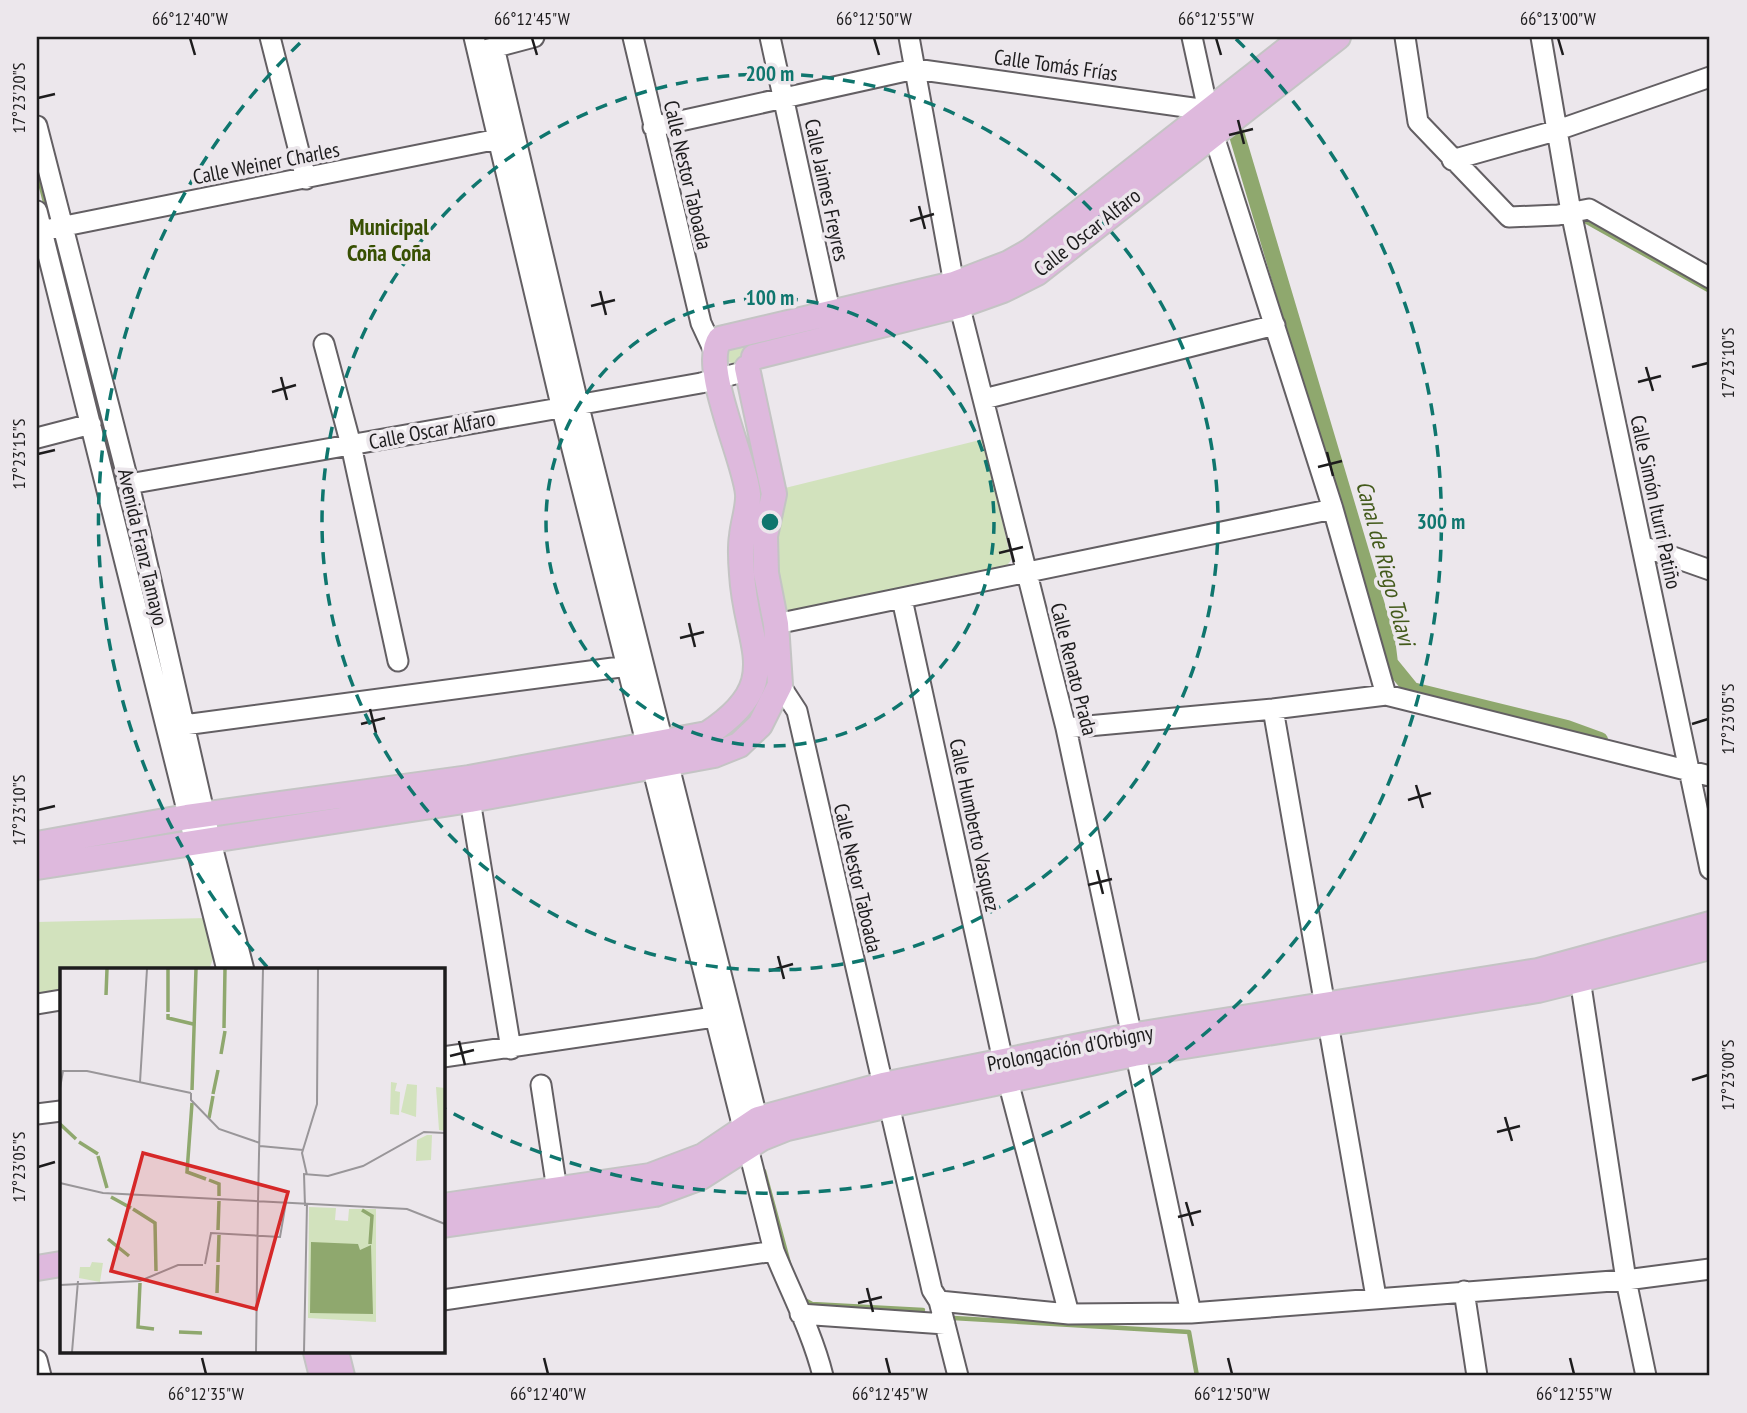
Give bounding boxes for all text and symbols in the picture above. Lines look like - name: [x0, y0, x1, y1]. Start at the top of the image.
- text: 66°12'40"W: [152, 7, 228, 30]
- text: 66°12'45"W: [494, 7, 570, 30]
- text: 66°12'50"W: [836, 7, 912, 30]
- text: 66°12'55"W: [1178, 7, 1254, 30]
- text: 66°13'00"W: [1520, 7, 1596, 30]
- street label: Calle Tomás Frías: [992, 43, 1120, 87]
- text: 200 m: [746, 60, 794, 87]
- text: 17°23'20"S: [7, 62, 30, 133]
- street label: Calle Nestor Taboada: [658, 98, 718, 252]
- street label: Calle Jaimes Freyres: [799, 116, 855, 264]
- street label: Calle Weiner Charles: [190, 136, 342, 190]
- street label: Calle Oscar Alfaro: [1028, 182, 1146, 282]
- district label: Municipal Coña Coña: [347, 212, 431, 267]
- text: 100 m: [746, 284, 794, 311]
- text: 17°23'10"S: [1716, 327, 1739, 398]
- street label: Calle Oscar Alfaro: [366, 405, 498, 455]
- street label: Calle Simón Iturri Patiño: [1624, 413, 1688, 591]
- text: 17°23'15"S: [7, 418, 30, 489]
- street label: Avenida Franz Tamayo: [112, 466, 174, 628]
- water label: Canal de Riego Tolavi: [1350, 478, 1423, 651]
- text: 300 m: [1417, 508, 1465, 535]
- centre of rings: [758, 510, 782, 534]
- street label: Calle Renato Prada: [1044, 600, 1104, 738]
- text: 17°23'05"S: [1716, 683, 1739, 754]
- street label: Calle Humberto Vasquez: [944, 736, 1006, 914]
- text: 17°23'10"S: [7, 774, 30, 845]
- street label: Calle Nestor Taboada: [828, 801, 888, 955]
- inset map: [60, 968, 444, 1354]
- street label: Prolongación d'Orbigny: [985, 1019, 1155, 1077]
- text: 17°23'00"S: [1716, 1039, 1739, 1110]
- text: 17°23'05"S: [7, 1131, 30, 1202]
- text: 66°12'35"W: [168, 1382, 244, 1405]
- text: 66°12'40"W: [510, 1382, 586, 1405]
- text: 66°12'45"W: [852, 1382, 928, 1405]
- text: 66°12'50"W: [1194, 1382, 1270, 1405]
- text: 66°12'55"W: [1536, 1382, 1612, 1405]

